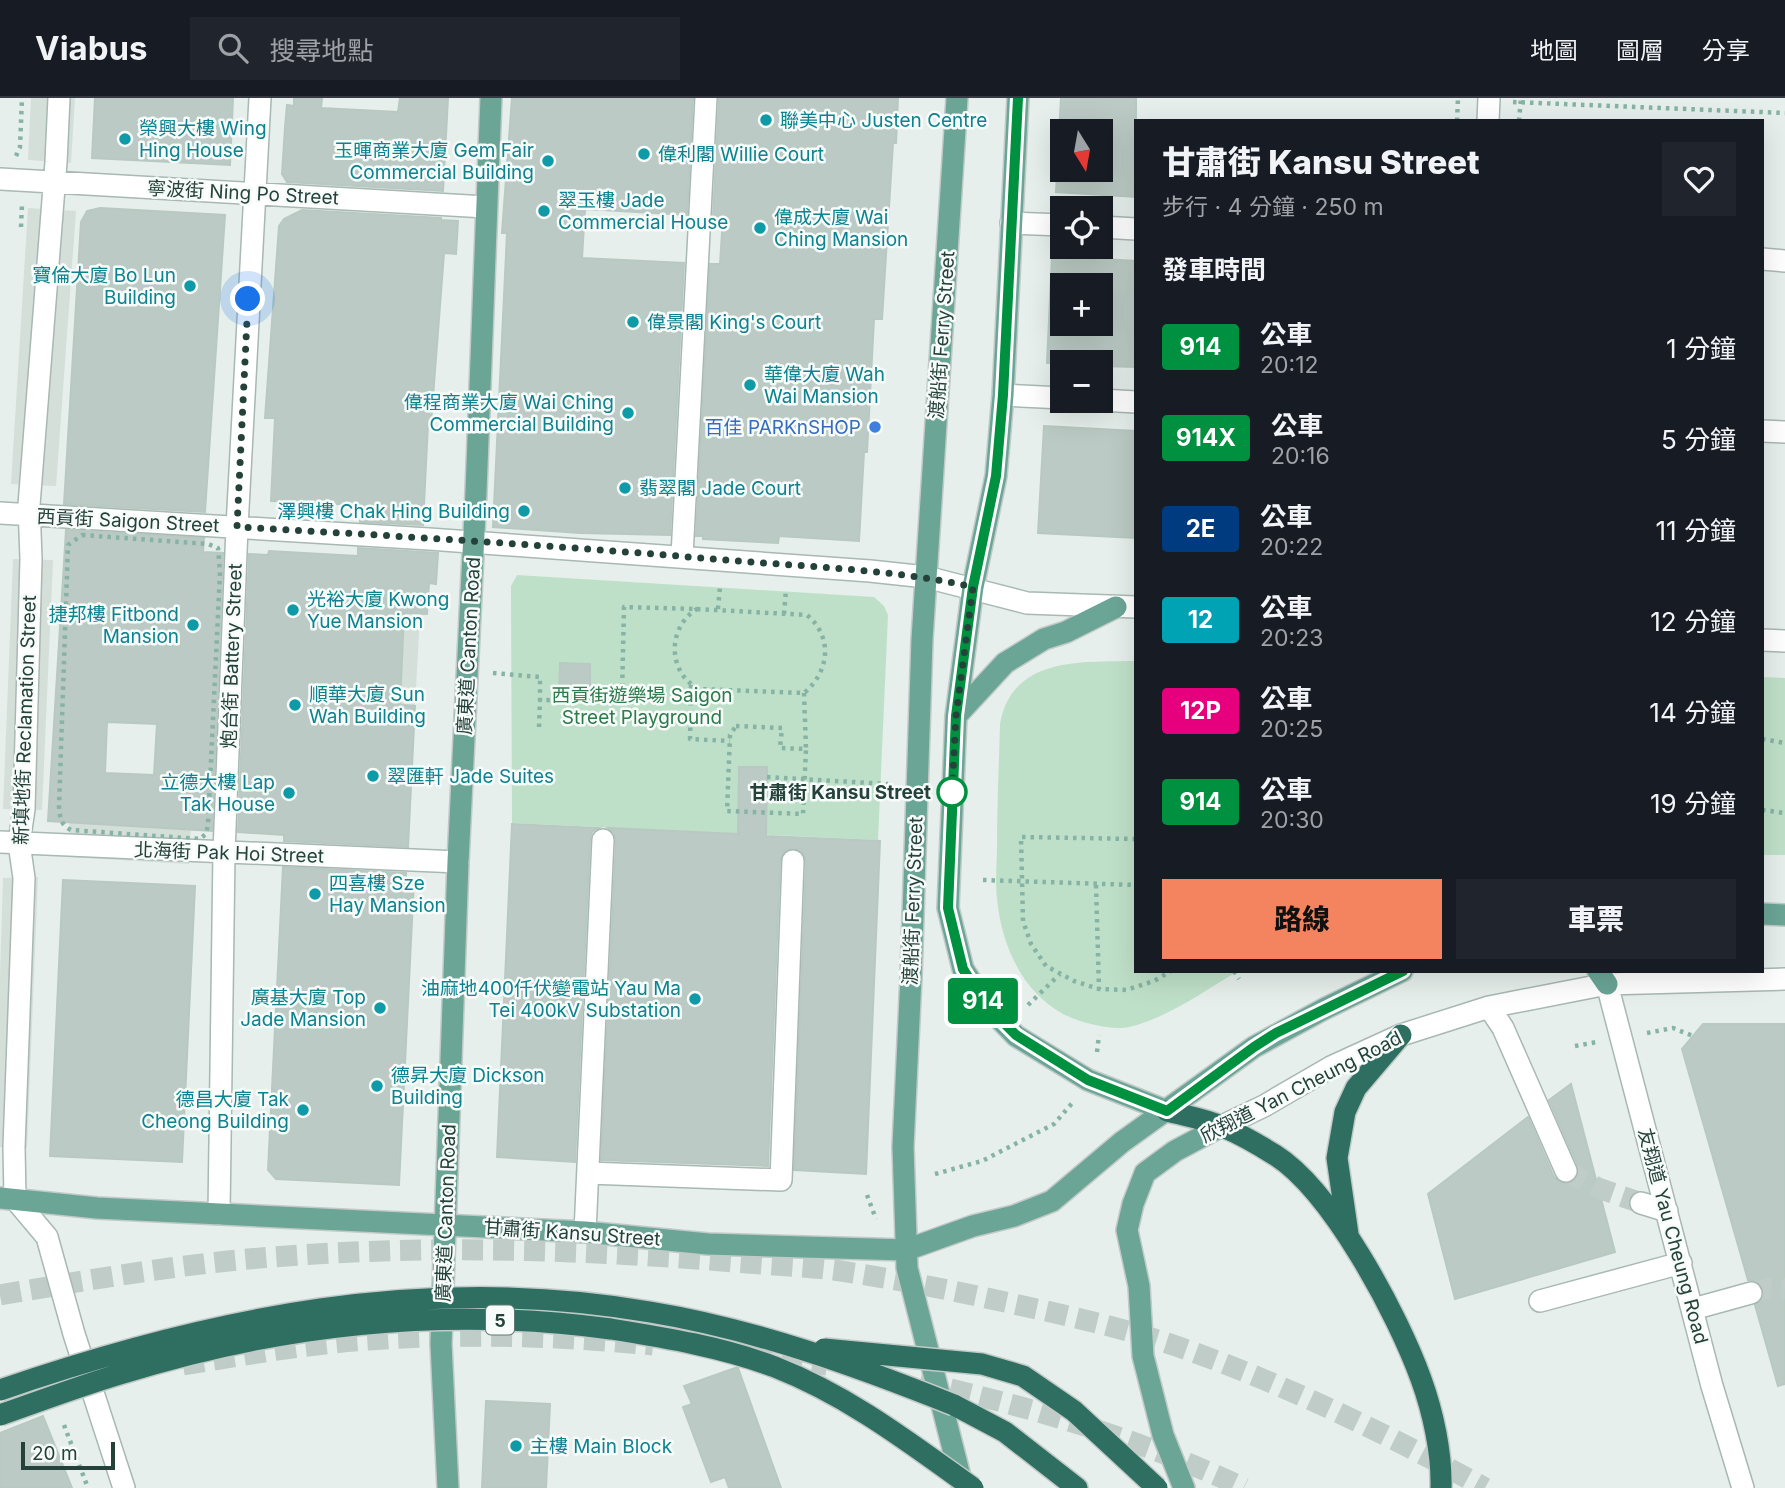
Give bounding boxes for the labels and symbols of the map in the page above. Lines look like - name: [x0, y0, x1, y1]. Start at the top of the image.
- place label: 聯美中心 Justen Centre: [780, 109, 987, 132]
- marker: 聯美中心 Justen Centre: [758, 112, 774, 128]
- place label: 榮興大樓 Wing Hing House: [139, 117, 267, 162]
- north arrow: [1050, 119, 1113, 182]
- marker: 榮興大樓 Wing Hing House: [117, 131, 133, 147]
- place label: 玉暉商業大廈 Gem Fair Commercial Building: [334, 139, 534, 184]
- place label: 偉利閣 Willie Court: [658, 143, 824, 166]
- marker: 偉利閣 Willie Court: [636, 146, 652, 162]
- marker: 玉暉商業大廈 Gem Fair Commercial Building: [540, 153, 556, 169]
- street label: 寧波街 Ning Po Street: [147, 176, 339, 210]
- place label: 翠玉樓 Jade Commercial House: [558, 189, 728, 234]
- marker: 翠玉樓 Jade Commercial House: [536, 203, 552, 219]
- place label: 偉成大廈 Wai Ching Mansion: [774, 206, 908, 251]
- marker: 偉成大廈 Wai Ching Mansion: [752, 220, 768, 236]
- street label: 渡船街 Ferry Street: [925, 250, 959, 420]
- place label: 寶倫大廈 Bo Lun Building: [32, 264, 176, 309]
- marker: 寶倫大廈 Bo Lun Building: [182, 278, 198, 294]
- your location: [230, 281, 265, 316]
- place label: 偉景閣 King's Court: [647, 311, 821, 334]
- marker: 偉景閣 King's Court: [625, 314, 641, 330]
- place label: 華偉大廈 Wah Wai Mansion: [764, 363, 885, 408]
- marker: 華偉大廈 Wah Wai Mansion: [742, 377, 758, 393]
- place label: 偉程商業大廈 Wai Ching Commercial Building: [404, 391, 614, 436]
- marker: 偉程商業大廈 Wai Ching Commercial Building: [620, 405, 636, 421]
- place label: 百佳 PARKnSHOP: [705, 416, 861, 439]
- marker: 百佳 PARKnSHOP: [867, 419, 883, 435]
- place label: 翡翠閣 Jade Court: [639, 477, 801, 500]
- marker: 翡翠閣 Jade Court: [617, 480, 633, 496]
- place label: 澤興樓 Chak Hing Building: [277, 500, 510, 523]
- marker: 澤興樓 Chak Hing Building: [516, 503, 532, 519]
- street label: 西貢街 Saigon Street: [36, 505, 220, 537]
- street label: 廣東道 Canton Road: [453, 557, 485, 735]
- street label: 炮台街 Battery Street: [217, 563, 247, 749]
- place label: 光裕大廈 Kwong Yue Mansion: [307, 588, 449, 633]
- street label: 新填地街 Reclamation Street: [9, 595, 41, 845]
- marker: 光裕大廈 Kwong Yue Mansion: [285, 602, 301, 618]
- place label: 捷邦樓 Fitbond Mansion: [49, 603, 179, 648]
- marker: 捷邦樓 Fitbond Mansion: [185, 617, 201, 633]
- place label: 順華大廈 Sun Wah Building: [309, 683, 426, 728]
- park label: 西貢街遊樂場 Saigon Street Playground: [551, 684, 733, 729]
- marker: 順華大廈 Sun Wah Building: [287, 697, 303, 713]
- place label: 翠匯軒 Jade Suites: [387, 765, 554, 788]
- marker: 翠匯軒 Jade Suites: [365, 768, 381, 784]
- place label: 立德大樓 Lap Tak House: [161, 771, 275, 816]
- marker: 甘肅街 Kansu Street: [937, 777, 967, 807]
- place label: 甘肅街 Kansu Street: [750, 781, 931, 804]
- marker: 立德大樓 Lap Tak House: [281, 785, 297, 801]
- street label: 渡船街 Ferry Street: [899, 816, 927, 986]
- street label: 北海街 Pak Hoi Street: [134, 838, 324, 868]
- place label: 四喜樓 Sze Hay Mansion: [329, 872, 446, 917]
- marker: 四喜樓 Sze Hay Mansion: [307, 886, 323, 902]
- place label: 油麻地400仟伏變電站 Yau Ma Tei 400kV Substation: [421, 977, 681, 1022]
- line badge: 914: [943, 978, 1023, 1024]
- place label: 廣基大廈 Top Jade Mansion: [240, 986, 366, 1031]
- marker: 油麻地400仟伏變電站 Yau Ma Tei 400kV Substation: [687, 991, 703, 1007]
- marker: 廣基大廈 Top Jade Mansion: [372, 1000, 388, 1016]
- street label: 欣翔道 Yan Cheung Road: [1197, 1026, 1405, 1148]
- place label: 德昇大廈 Dickson Building: [391, 1064, 545, 1109]
- marker: 德昇大廈 Dickson Building: [369, 1078, 385, 1094]
- place label: 德昌大廈 Tak Cheong Building: [141, 1088, 290, 1133]
- marker: 德昌大廈 Tak Cheong Building: [295, 1102, 311, 1118]
- street label: 廣東道 Canton Road: [431, 1124, 461, 1302]
- street label: 友翔道 Yau Cheung Road: [1633, 1126, 1713, 1346]
- street label: 甘肅街 Kansu Street: [483, 1215, 661, 1251]
- road number: 5: [486, 1306, 514, 1335]
- place label: 主樓 Main Block: [530, 1435, 673, 1458]
- marker: 主樓 Main Block: [508, 1438, 524, 1454]
- scale bar: [21, 1439, 116, 1471]

